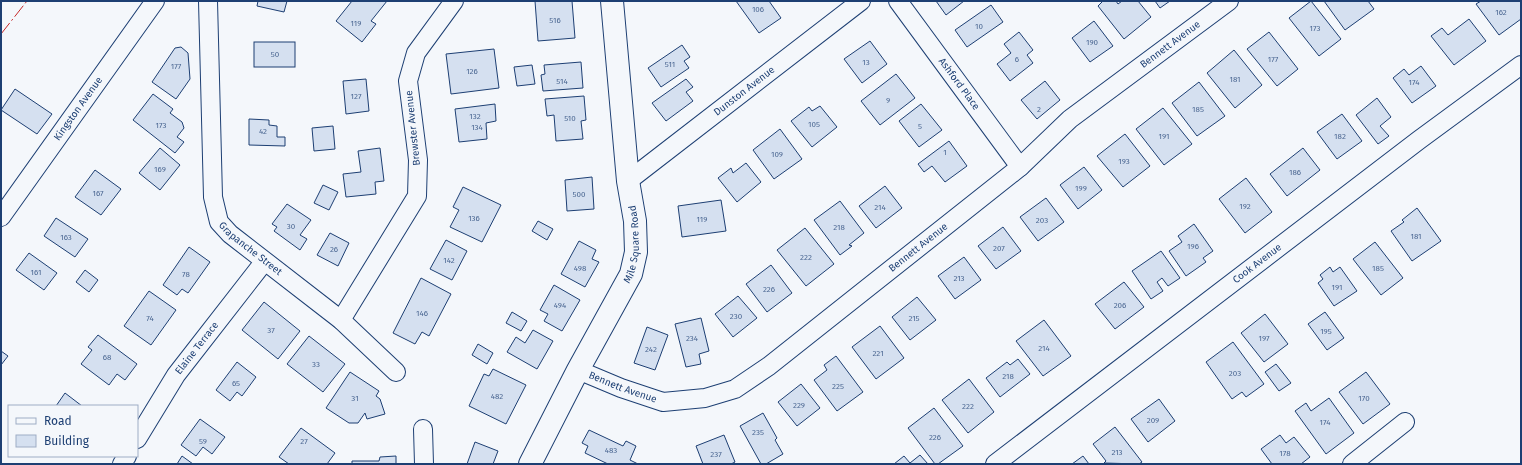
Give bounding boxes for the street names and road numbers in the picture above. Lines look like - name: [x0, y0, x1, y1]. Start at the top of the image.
- street label: Bennett Avenue: [1138, 18, 1203, 71]
- street label: Ashford Place: [936, 56, 982, 112]
- street label: Dunston Avenue: [711, 64, 777, 118]
- street label: Kingston Avenue: [51, 74, 105, 143]
- street label: Brewster Avenue: [403, 90, 423, 166]
- street label: Mile Square Road: [621, 204, 642, 285]
- street label: Grapanche Street: [216, 219, 285, 278]
- street label: Bennett Avenue: [886, 221, 950, 275]
- street label: Cook Avenue: [1230, 241, 1284, 286]
- street label: Elaine Terrace: [173, 319, 221, 377]
- street label: Bennett Avenue: [587, 369, 658, 405]

